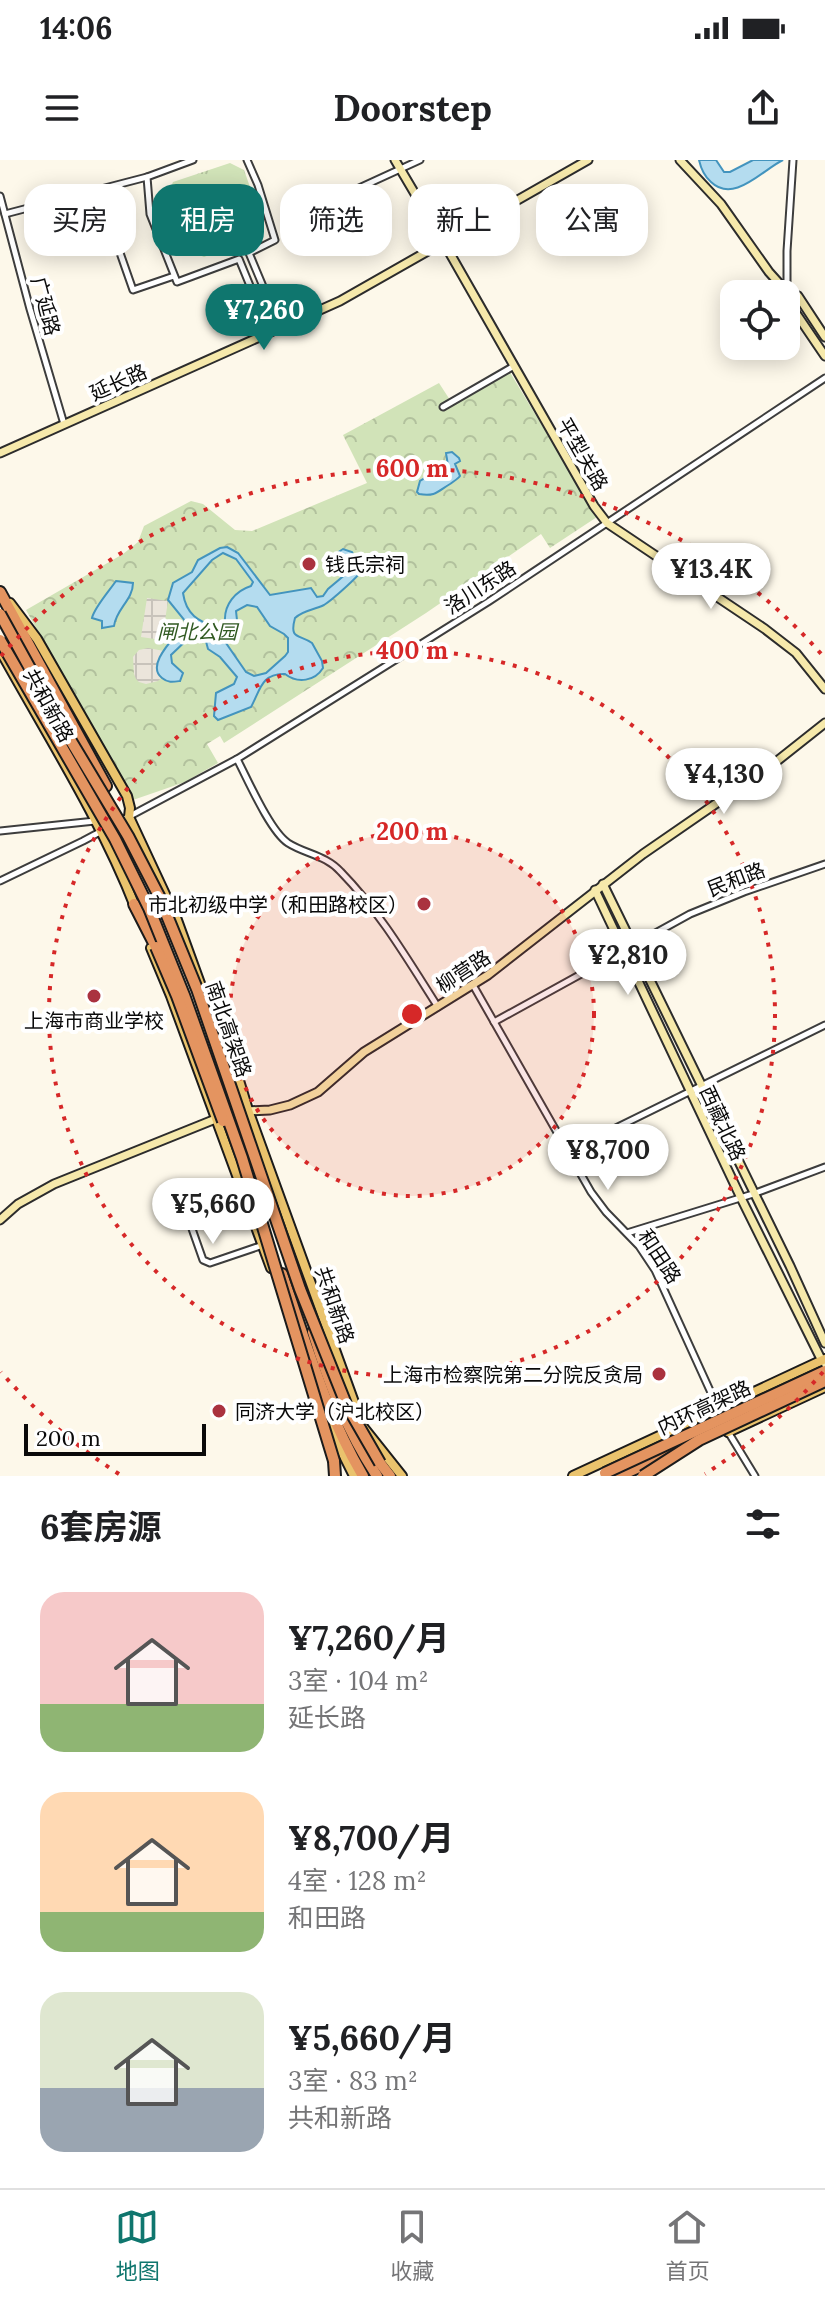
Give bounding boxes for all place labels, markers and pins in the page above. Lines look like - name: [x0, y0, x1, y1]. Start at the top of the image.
- pin: ¥7,260: [199, 284, 329, 352]
- pin: ¥13.4K: [646, 543, 776, 611]
- place label: 钱氏宗祠: [325, 552, 405, 577]
- marker: 钱氏宗祠: [300, 555, 318, 573]
- pin: ¥4,130: [659, 748, 789, 816]
- place label: 市北初级中学（和田路校区）: [148, 892, 408, 917]
- marker: 市北初级中学（和田路校区）: [415, 895, 433, 913]
- pin: ¥2,810: [563, 929, 693, 997]
- marker: 上海市商业学校: [85, 987, 103, 1005]
- centre of rings: [398, 1000, 426, 1028]
- place label: 上海市商业学校: [24, 1008, 164, 1033]
- pin: ¥8,700: [543, 1124, 673, 1192]
- pin: ¥5,660: [148, 1178, 278, 1246]
- place label: 上海市检察院第二分院反贪局: [383, 1362, 643, 1387]
- marker: 上海市检察院第二分院反贪局: [650, 1365, 668, 1383]
- place label: 同济大学（沪北校区）: [235, 1399, 435, 1424]
- marker: 同济大学（沪北校区）: [210, 1402, 228, 1420]

